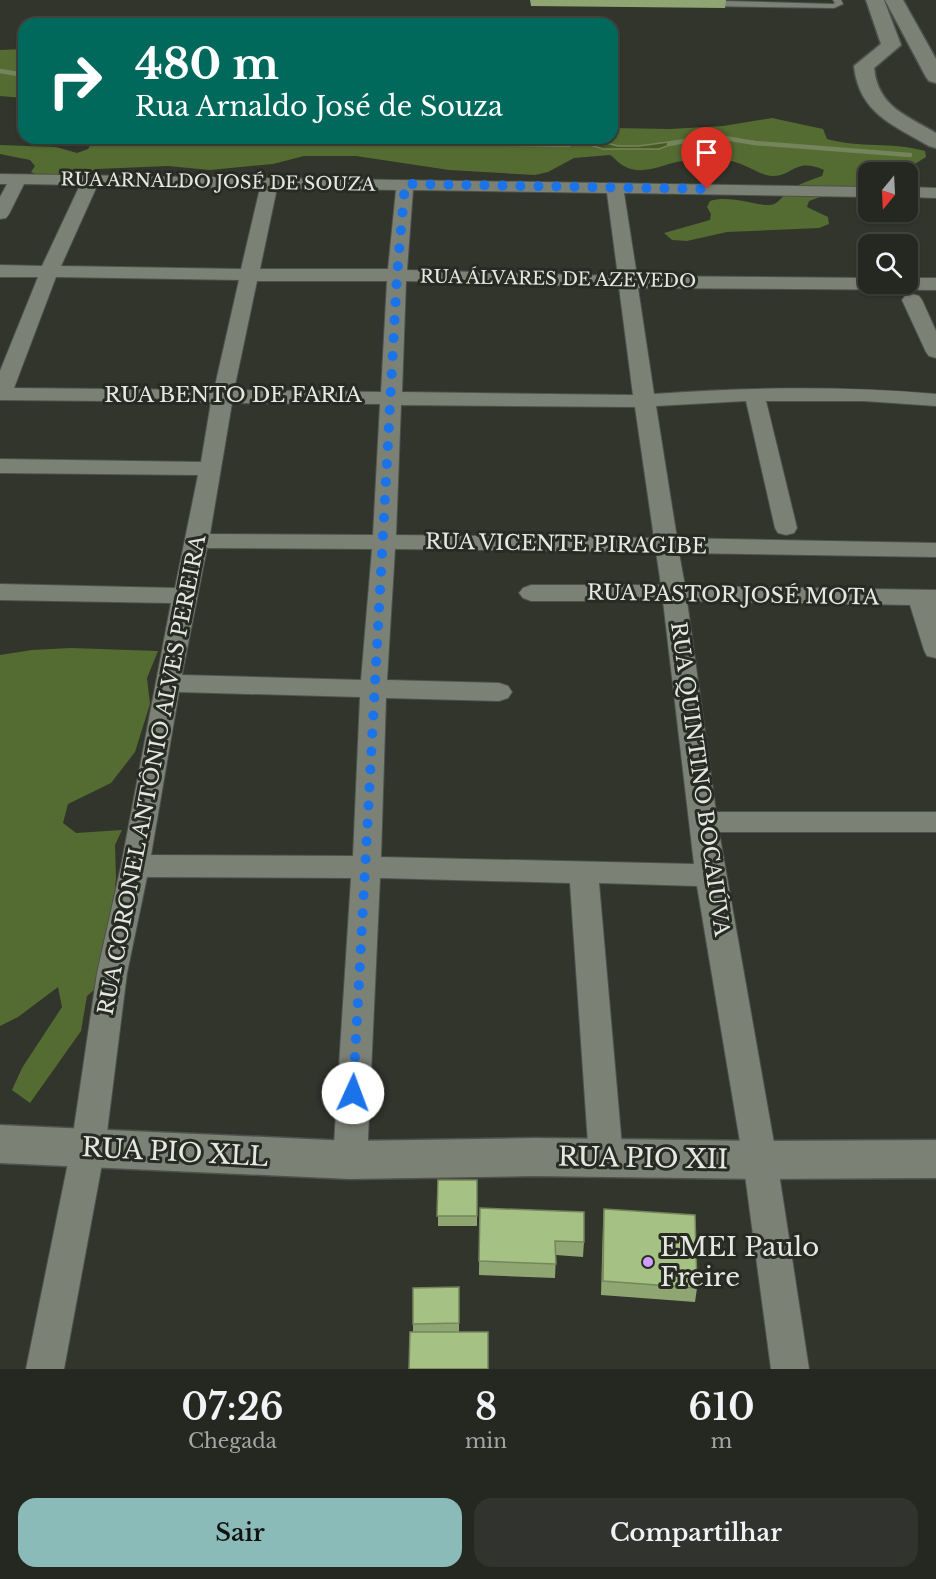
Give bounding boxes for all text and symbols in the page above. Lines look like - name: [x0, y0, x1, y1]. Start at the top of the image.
- text: 480 m: [135, 38, 279, 90]
- icon: right: [36, 42, 114, 120]
- text: Rua Arnaldo José de Souza: [135, 90, 503, 123]
- pin: [681, 127, 732, 189]
- icon: arrive: [690, 136, 723, 169]
- north arrow: [858, 162, 918, 222]
- map controls: [858, 162, 918, 294]
- street label: RUA ARNALDO JOSÉ DE SOUZA: [60, 167, 377, 196]
- button: search: [858, 234, 918, 294]
- street label: RUA ÁLVARES DE AZEVEDO: [420, 265, 696, 292]
- street label: RUA BENTO DE FARIA: [104, 382, 362, 408]
- street label: RUA VICENTE PIRAGIBE: [425, 529, 707, 559]
- street label: RUA CORONEL ANTÔNIO ALVES PEREIRA: [93, 532, 212, 1017]
- street label: RUA PASTOR JOSÉ MOTA: [587, 579, 880, 611]
- street label: RUA QUINTINO BOCAIÚVA: [665, 620, 735, 939]
- position arrow: [321, 1061, 385, 1125]
- street label: RUA PIO XLL: [81, 1131, 269, 1173]
- street label: RUA PIO XII: [558, 1141, 728, 1175]
- place label: EMEI Paulo Freire: [660, 1231, 819, 1293]
- marker: EMEI Paulo Freire: [641, 1255, 655, 1269]
- text: 07:26: [181, 1385, 284, 1430]
- text: 8: [475, 1385, 497, 1430]
- text: 610: [688, 1385, 755, 1430]
- text: Chegada: [188, 1429, 277, 1453]
- text: min: [465, 1429, 507, 1453]
- text: m: [711, 1429, 732, 1453]
- button: Sair: [18, 1498, 462, 1567]
- button: Compartilhar: [474, 1498, 918, 1567]

